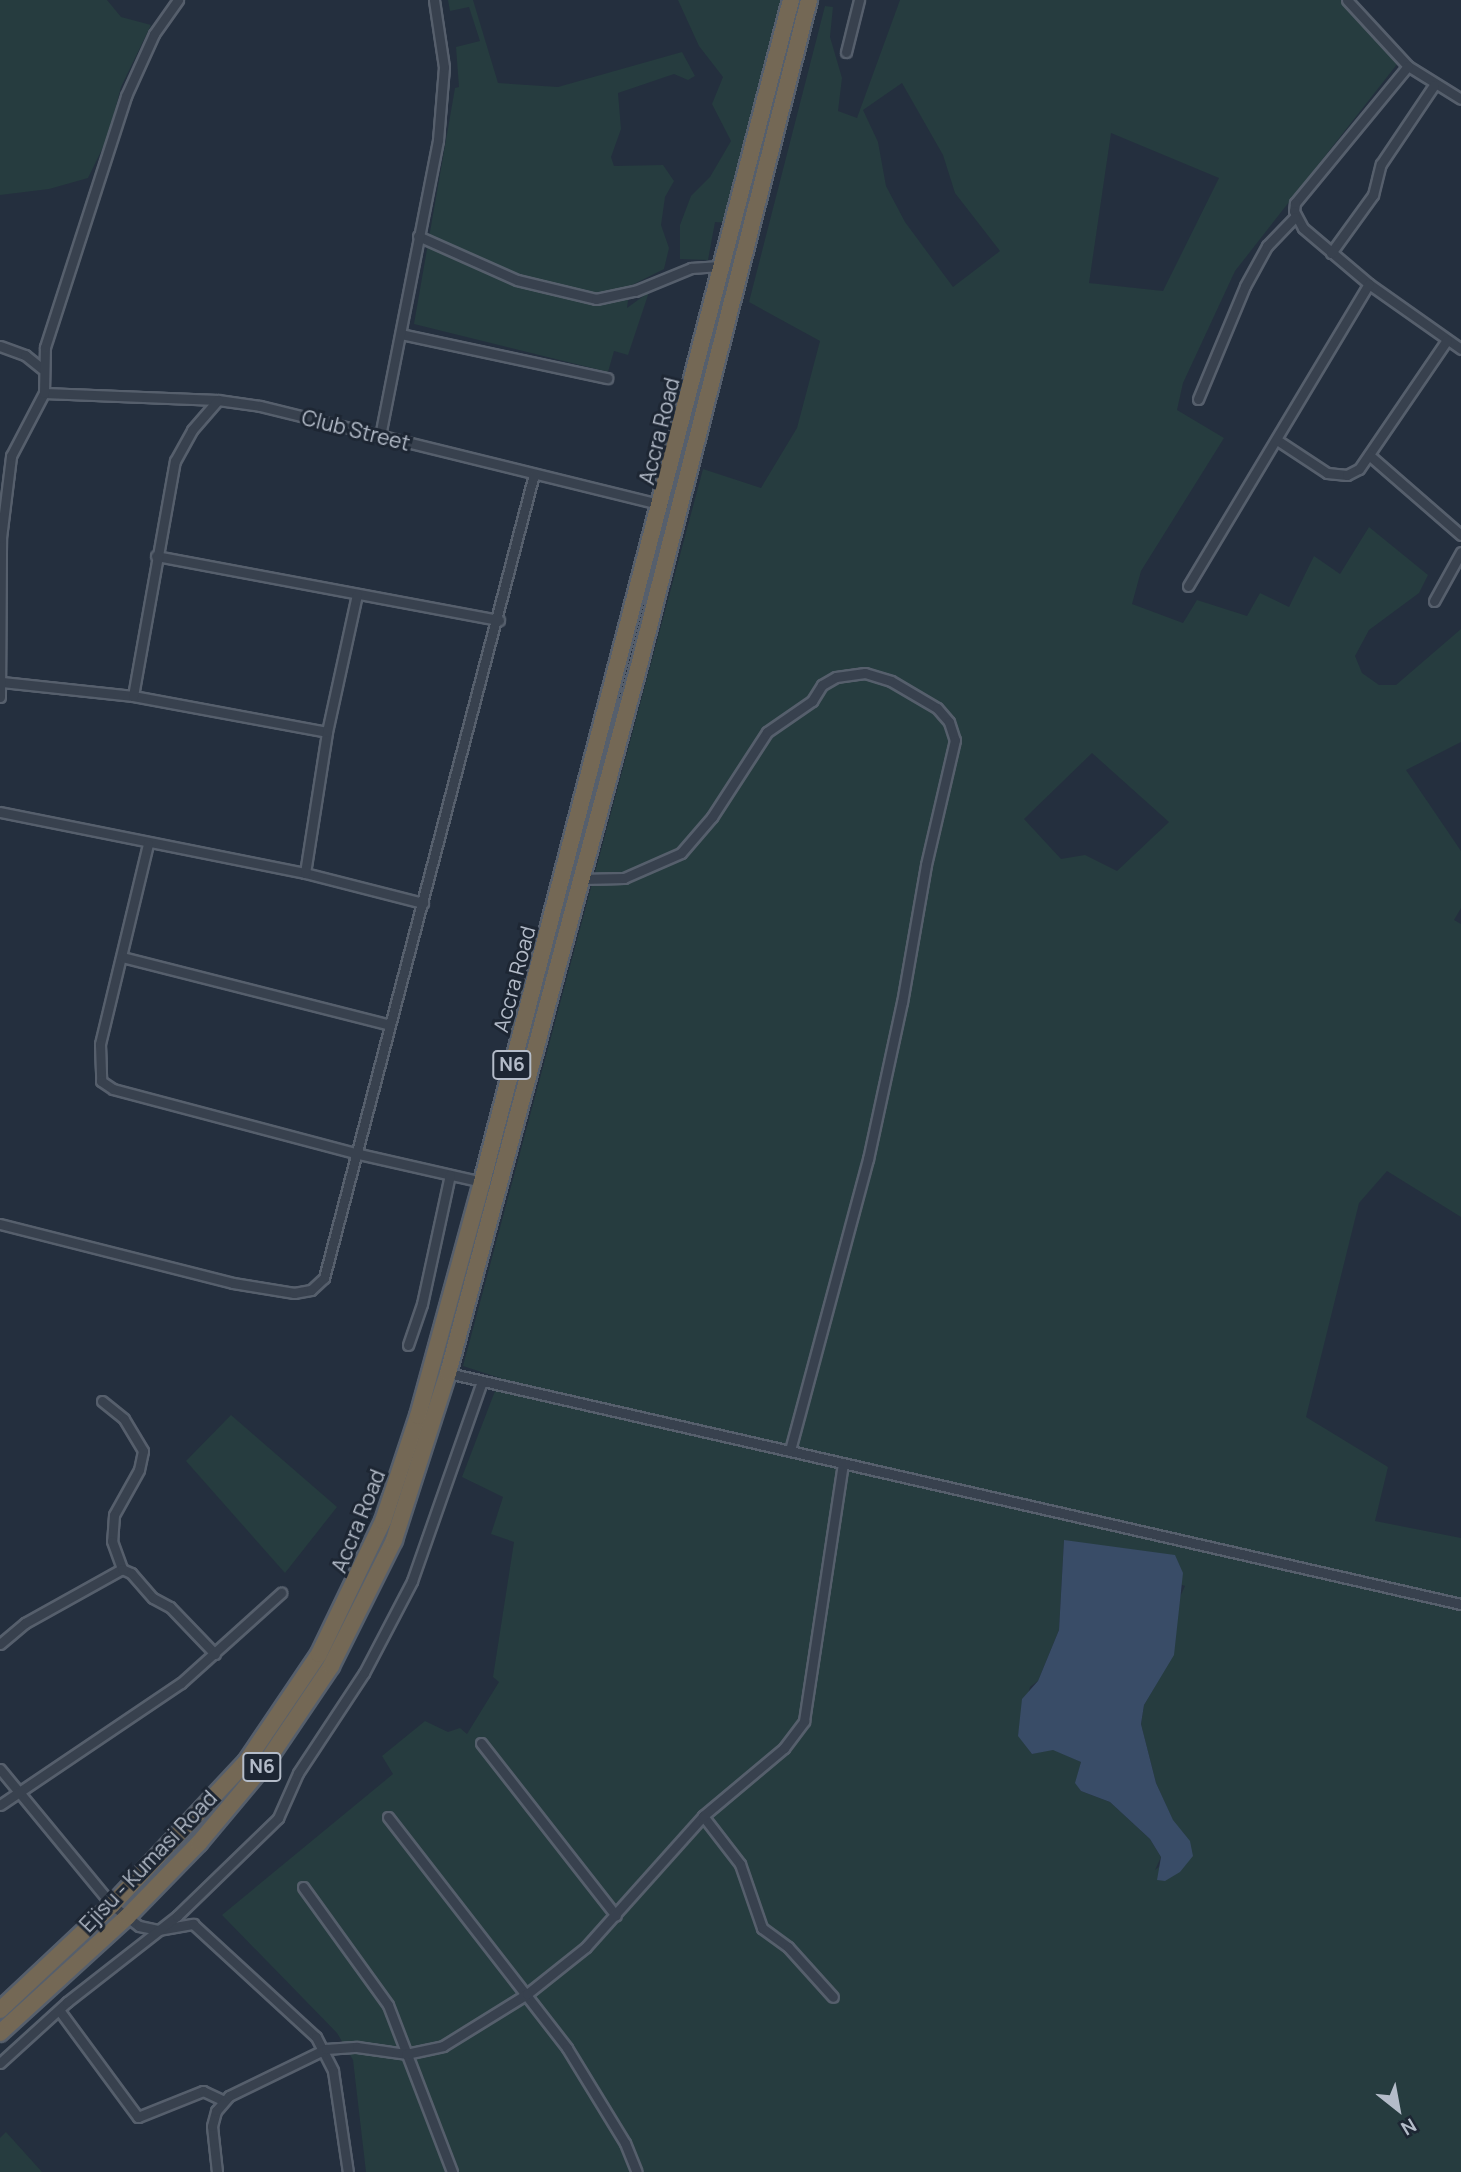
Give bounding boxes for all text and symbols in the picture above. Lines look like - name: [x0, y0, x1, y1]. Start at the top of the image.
- street label: Accra Road: [634, 375, 684, 487]
- street label: Club Street: [299, 404, 413, 456]
- street label: Accra Road: [488, 923, 540, 1035]
- road number: N6: [491, 1050, 533, 1080]
- street label: Accra Road: [326, 1466, 390, 1576]
- road number: N6: [241, 1751, 283, 1782]
- street label: Ejisu - Kumasi Road: [74, 1785, 222, 1937]
- north arrow: [1363, 2074, 1433, 2144]
- text: N: [1396, 2112, 1421, 2142]

